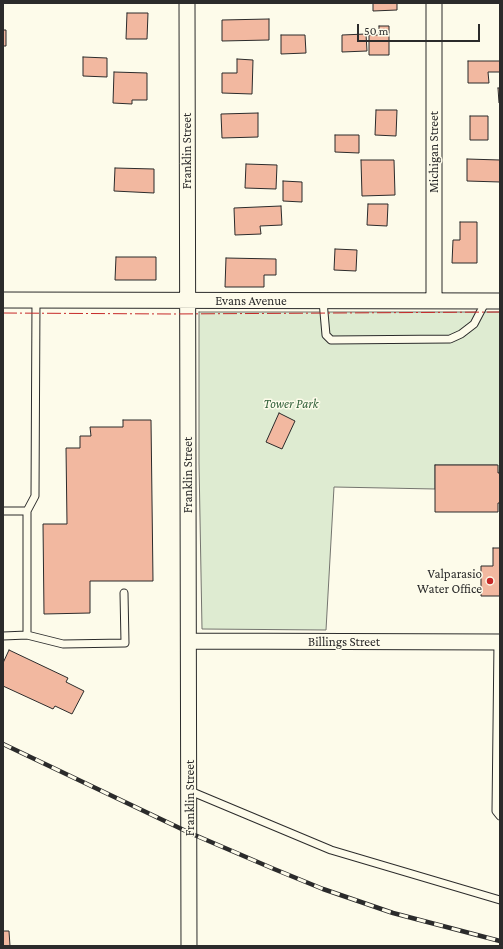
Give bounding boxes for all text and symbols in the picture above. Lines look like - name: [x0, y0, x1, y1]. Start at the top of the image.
- scale bar: [359, 16, 482, 42]
- text: 50 m: [364, 24, 388, 38]
- street label: Michigan Street: [426, 111, 442, 193]
- street label: Franklin Street: [179, 113, 195, 189]
- street label: Evans Avenue: [215, 293, 287, 309]
- park label: Tower Park: [264, 396, 318, 412]
- street label: Franklin Street: [180, 437, 196, 513]
- place label: Valparasio Water Office: [417, 566, 482, 597]
- marker: Valparasio Water Office: [485, 576, 495, 586]
- street label: Billings Street: [308, 634, 380, 650]
- street label: Franklin Street: [182, 760, 198, 836]

